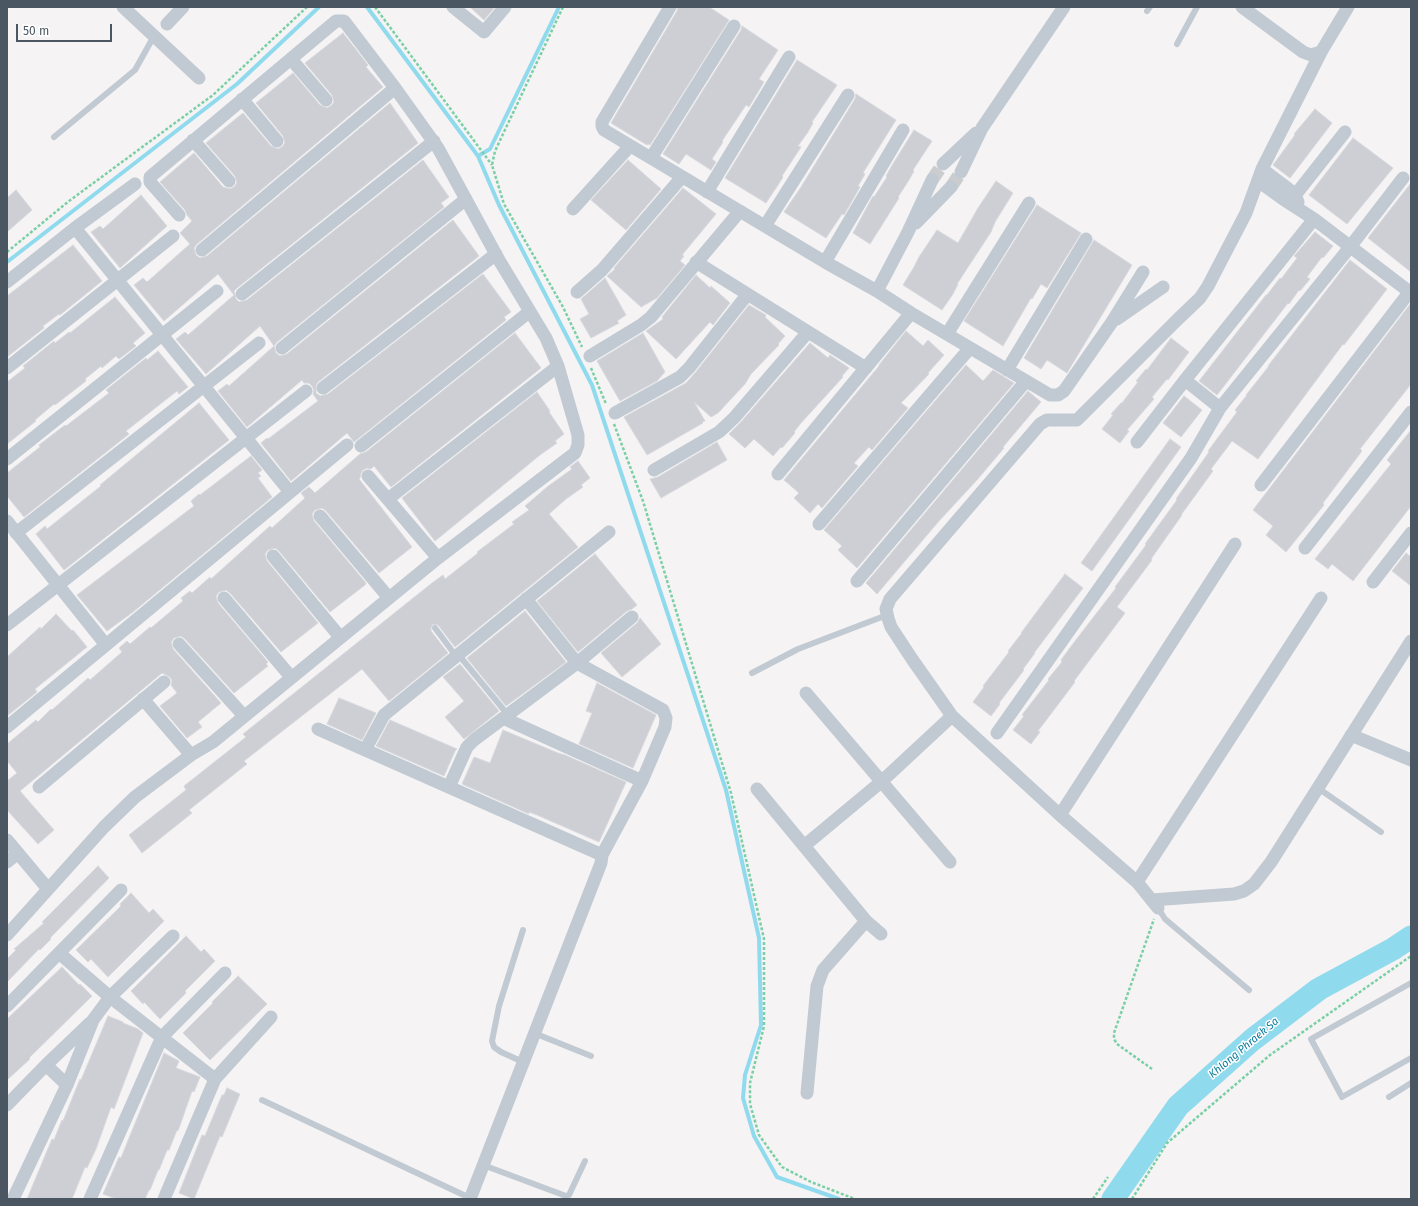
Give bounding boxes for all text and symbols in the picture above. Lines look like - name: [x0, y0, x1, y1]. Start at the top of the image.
- scale bar: [18, 16, 114, 42]
- text: 50 m: [23, 24, 49, 38]
- water label: Khlong Phraek Sa: [1206, 1015, 1282, 1081]

